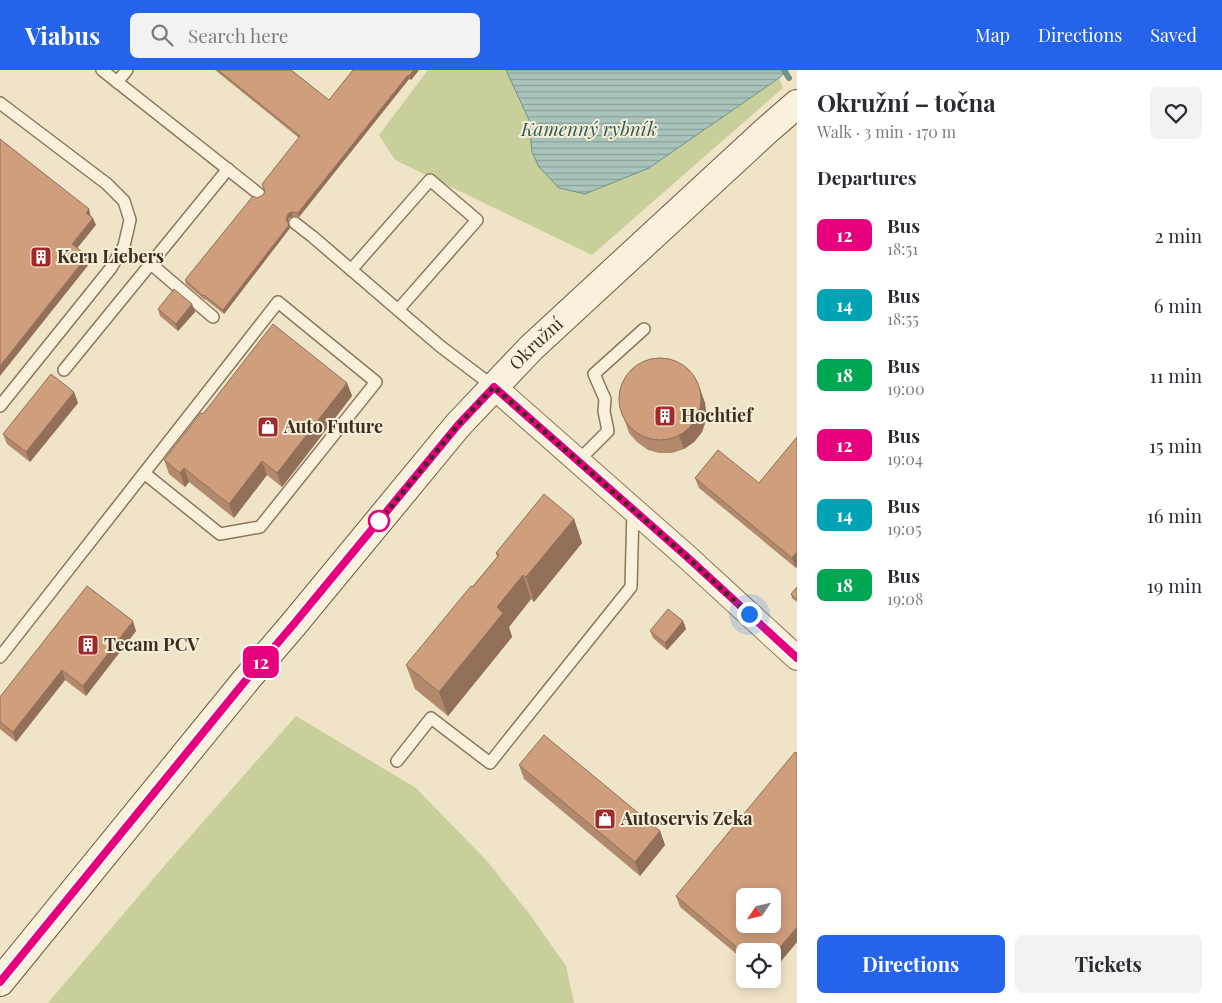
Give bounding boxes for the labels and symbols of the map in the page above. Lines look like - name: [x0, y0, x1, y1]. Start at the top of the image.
- water label: Kamenný rybník: [520, 115, 657, 141]
- place label: Kern Liebers: [57, 244, 164, 268]
- building icon: Kern Liebers: [29, 245, 53, 269]
- street label: Okružní: [503, 311, 568, 375]
- place label: Hochtief: [681, 403, 754, 427]
- building icon: Hochtief: [653, 404, 677, 428]
- place label: Auto Future: [283, 414, 383, 438]
- shop icon: Auto Future: [256, 415, 280, 439]
- unlabelled marker: [368, 510, 390, 532]
- your location: [737, 602, 762, 627]
- place label: Tecam PCV: [104, 632, 200, 656]
- building icon: Tecam PCV: [76, 633, 100, 657]
- line badge: 12: [238, 646, 284, 678]
- place label: Autoservis Zeka: [620, 806, 753, 830]
- shop icon: Autoservis Zeka: [593, 807, 617, 831]
- north arrow: [736, 888, 781, 932]

